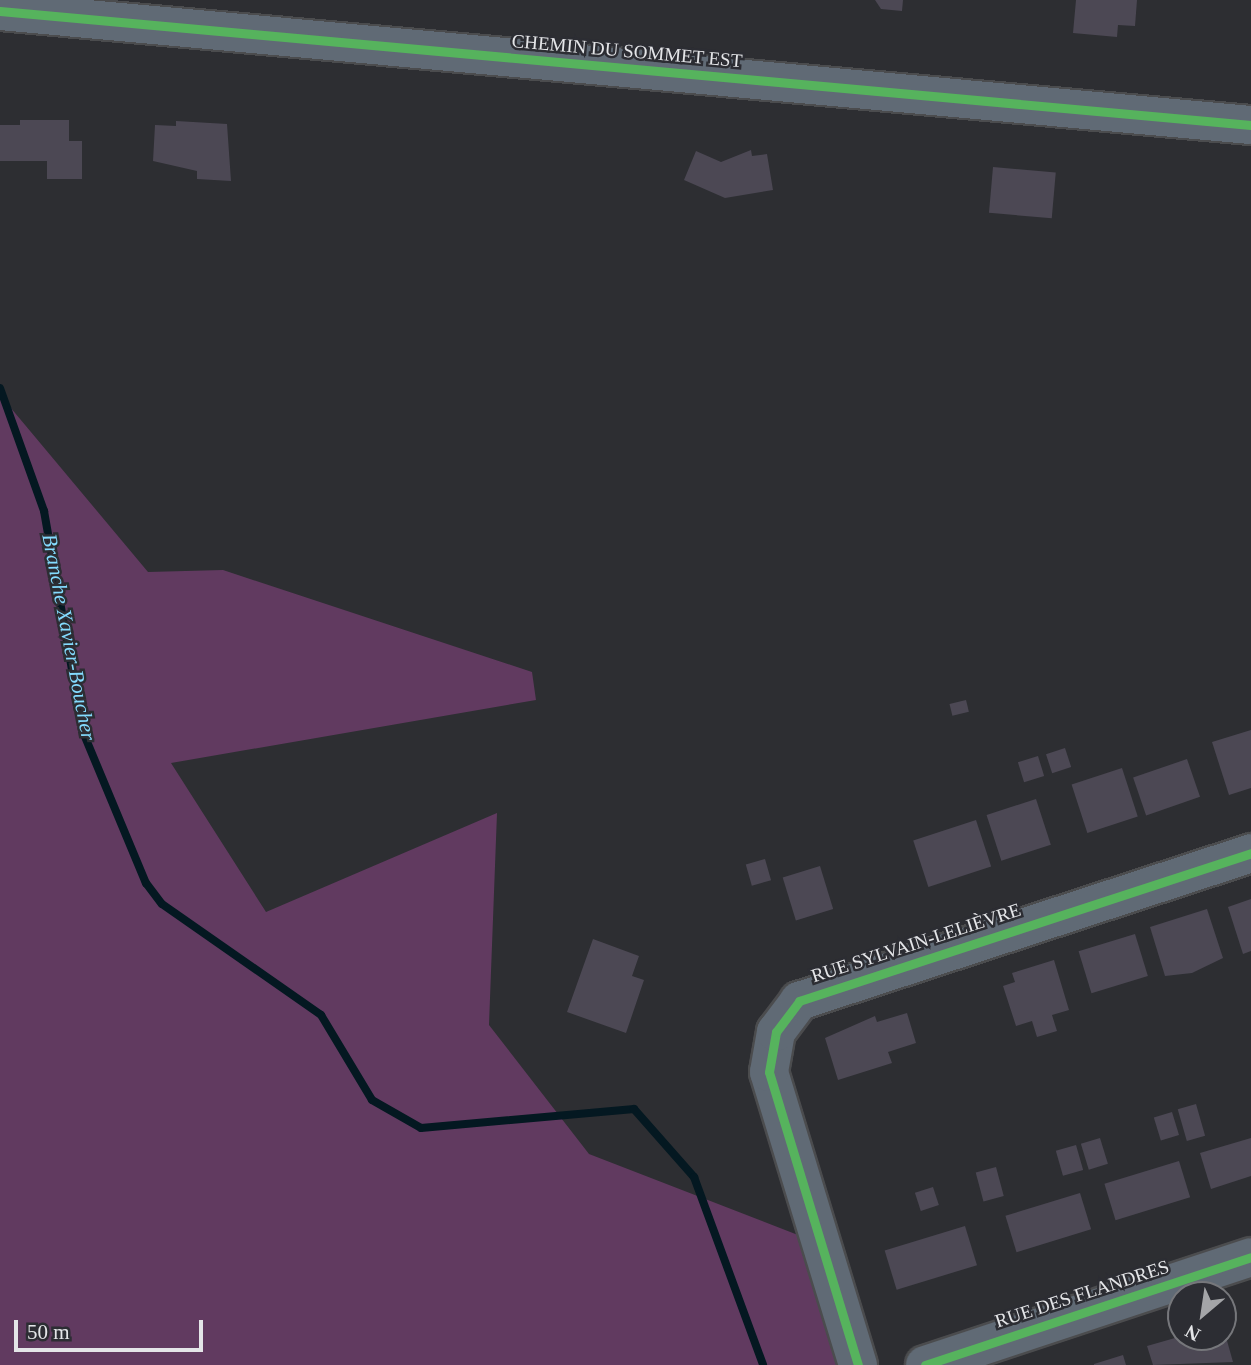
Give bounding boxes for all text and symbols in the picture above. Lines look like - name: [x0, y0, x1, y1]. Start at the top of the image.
- street label: CHEMIN DU SOMMET EST: [511, 30, 743, 72]
- water label: Branche Xavier-Boucher: [37, 531, 101, 743]
- street label: RUE SYLVAIN-LELIÈVRE: [808, 898, 1024, 988]
- street label: RUE DES FLANDRES: [992, 1255, 1172, 1333]
- north arrow: [1167, 1281, 1237, 1351]
- scale bar: [18, 1306, 206, 1350]
- text: 50 m: [27, 1320, 70, 1344]
- text: N: [1181, 1321, 1204, 1346]

